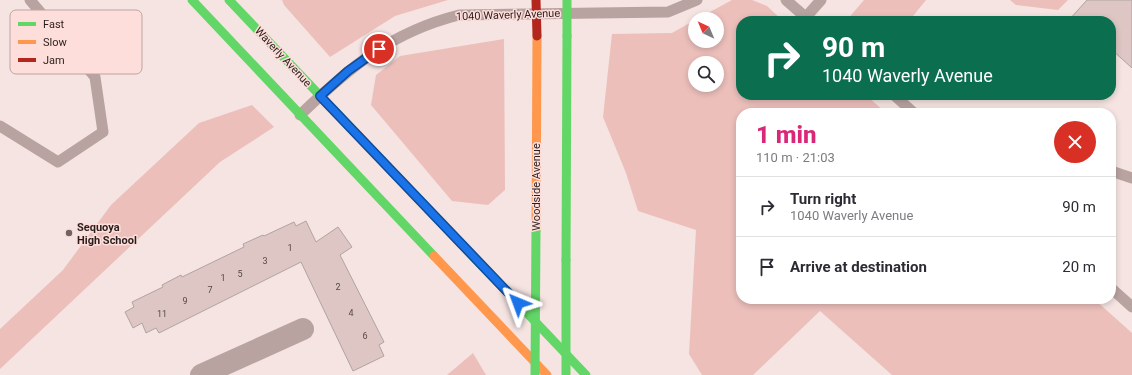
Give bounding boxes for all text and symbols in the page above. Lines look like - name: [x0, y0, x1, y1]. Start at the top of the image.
- street label: 1040 Waverly Avenue: [456, 7, 561, 23]
- legend: [10, 10, 142, 74]
- north arrow: [688, 12, 724, 48]
- map controls: [688, 12, 724, 92]
- text: Fast: [43, 18, 65, 31]
- street label: Waverly Avenue: [252, 24, 314, 90]
- text: 90 m: [822, 31, 885, 64]
- pin: [362, 32, 396, 66]
- icon: right: [756, 32, 808, 84]
- text: Slow: [43, 36, 67, 49]
- icon: arrive: [368, 38, 390, 60]
- text: Jam: [43, 54, 65, 67]
- button: search: [688, 56, 724, 92]
- text: 1040 Waverly Avenue: [822, 65, 993, 86]
- text: 1 min: [756, 121, 817, 149]
- button: close: [1054, 121, 1096, 163]
- street label: Woodside Avenue: [530, 143, 543, 231]
- text: 110 m · 21:03: [756, 150, 835, 165]
- text: Turn right: [790, 190, 856, 208]
- icon: right: [756, 196, 778, 218]
- text: 90 m: [1062, 198, 1096, 216]
- text: 1040 Waverly Avenue: [790, 208, 913, 223]
- place label: Sequoya High School: [77, 221, 137, 247]
- marker: Sequoya High School: [64, 228, 74, 238]
- house number: 1: [287, 243, 293, 253]
- house number: 3: [262, 256, 268, 266]
- icon: arrive: [756, 256, 778, 278]
- text: Arrive at destination: [790, 258, 927, 276]
- text: 20 m: [1062, 258, 1096, 276]
- house number: 5: [237, 269, 243, 279]
- house number: 1: [220, 273, 226, 283]
- house number: 2: [335, 282, 341, 292]
- position arrow: [497, 282, 539, 324]
- house number: 7: [207, 285, 213, 295]
- house number: 9: [182, 296, 188, 306]
- house number: 4: [348, 308, 354, 318]
- house number: 11: [157, 309, 167, 319]
- house number: 6: [362, 331, 368, 341]

